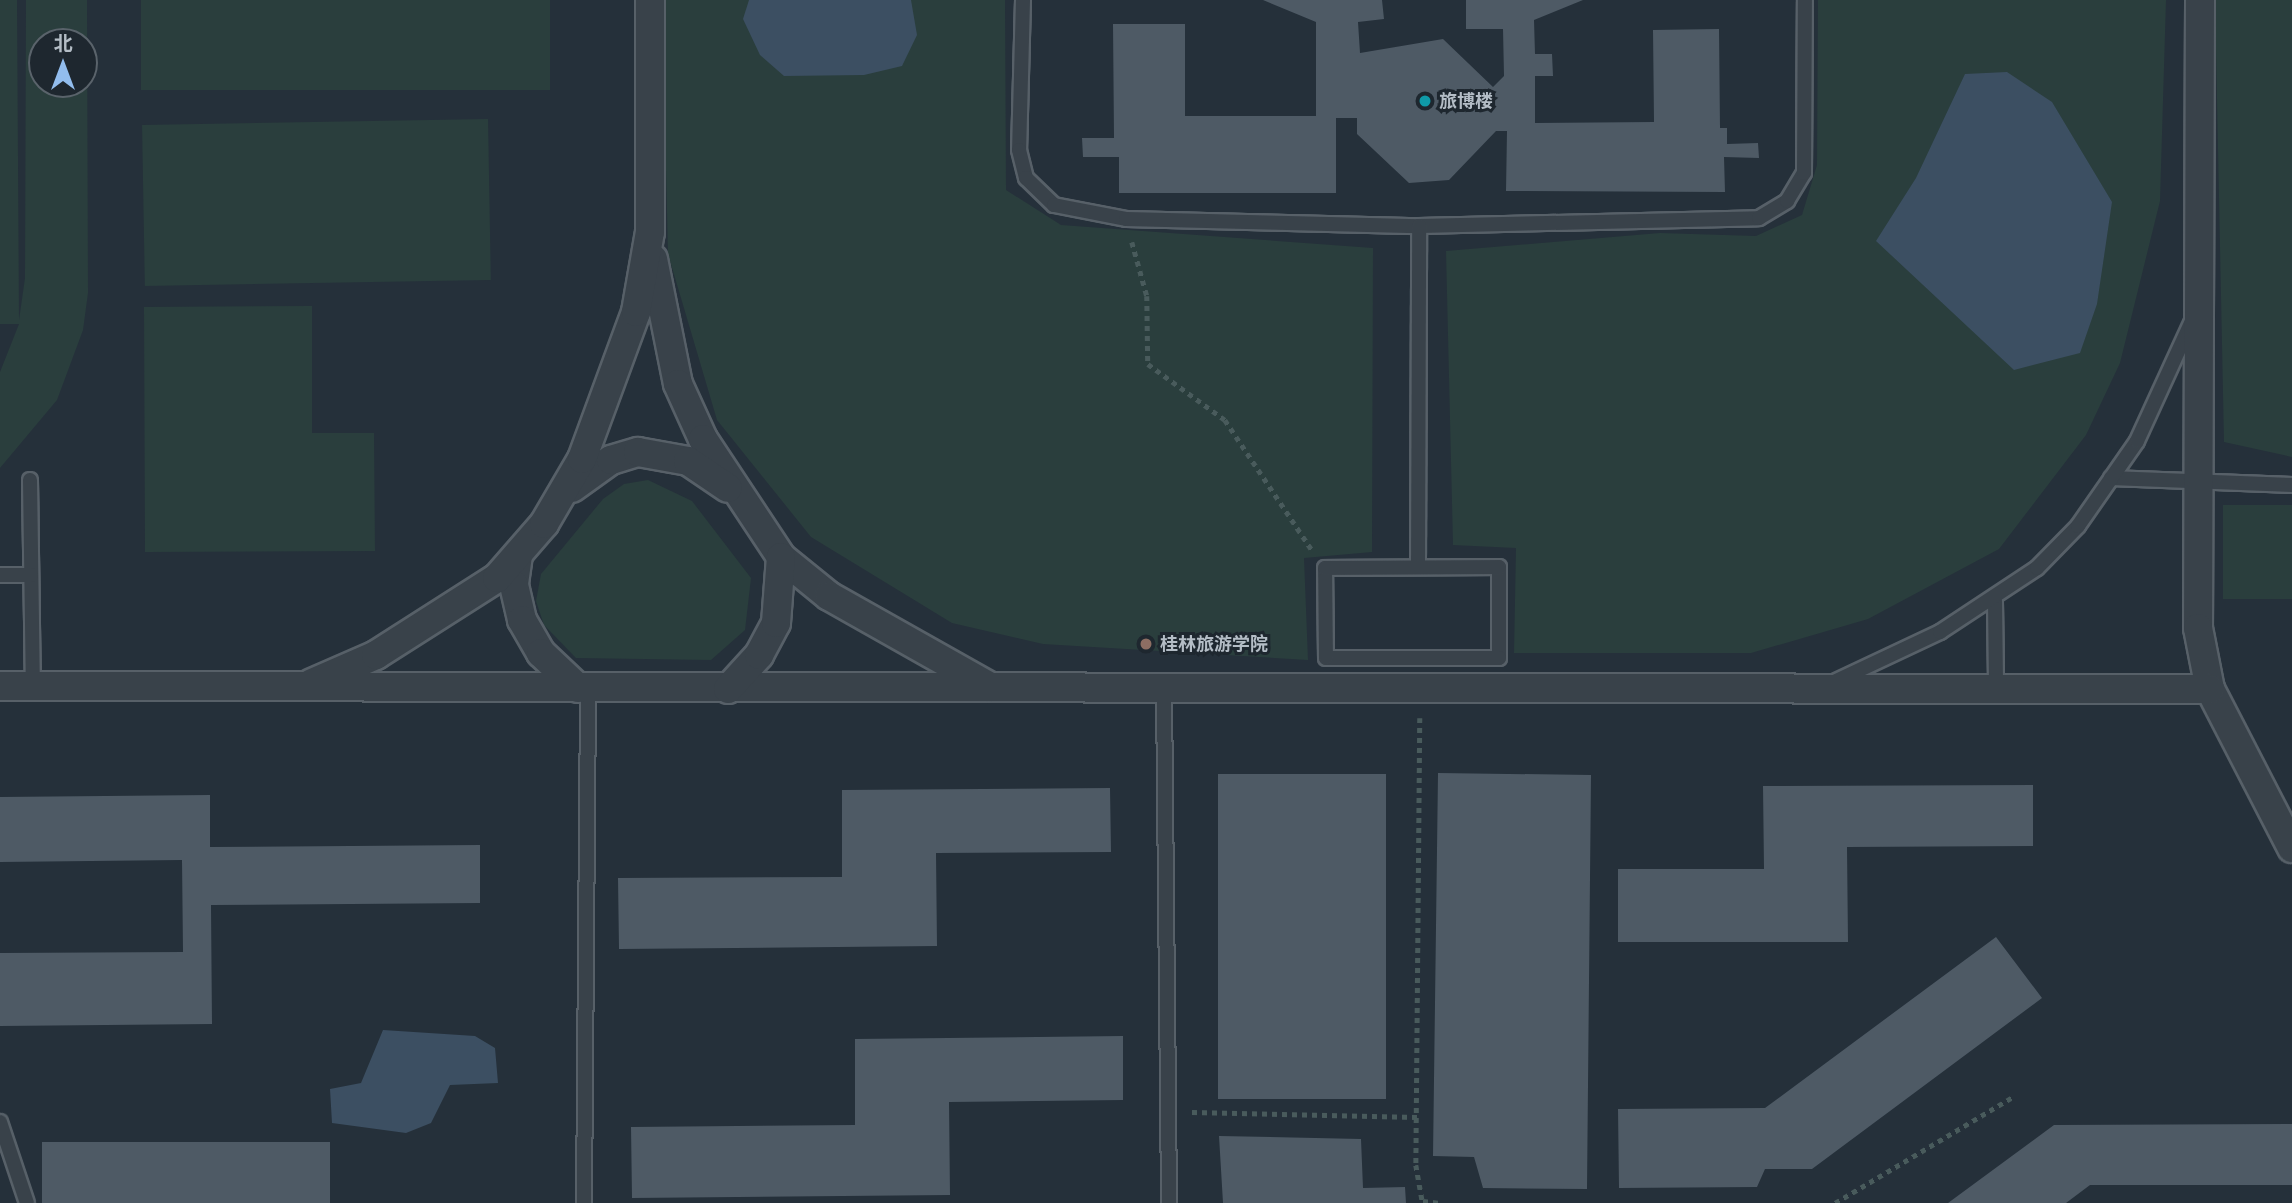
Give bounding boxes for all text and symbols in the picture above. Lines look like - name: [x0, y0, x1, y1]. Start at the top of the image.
- north arrow: [28, 28, 98, 98]
- text: 北: [53, 32, 73, 56]
- place label: 旅博楼: [1439, 90, 1493, 112]
- marker: 旅博楼: [1417, 93, 1433, 109]
- place label: 桂林旅游学院: [1160, 633, 1268, 655]
- marker: 桂林旅游学院: [1138, 636, 1154, 652]

